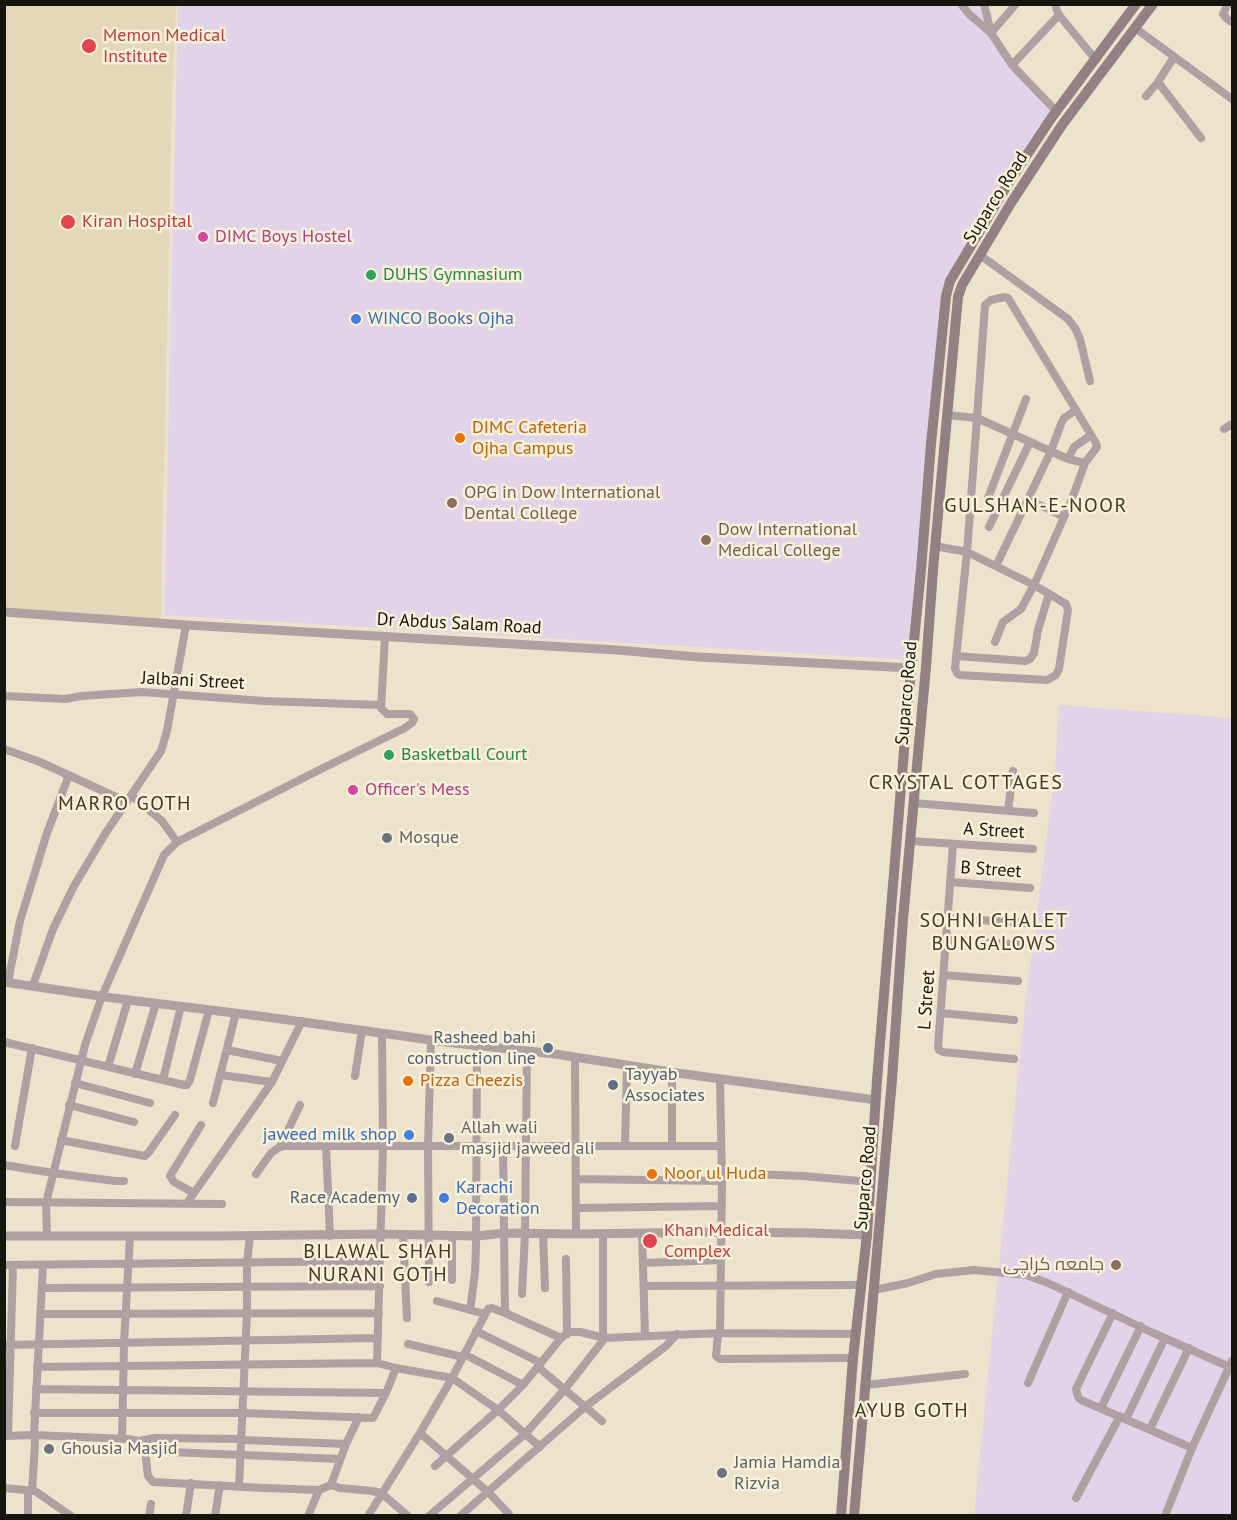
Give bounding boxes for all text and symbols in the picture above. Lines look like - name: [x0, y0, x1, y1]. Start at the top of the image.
- place label: Memon Medical Institute: [103, 25, 225, 68]
- marker: Memon Medical Institute: [80, 37, 98, 55]
- street label: Suparco Road: [959, 148, 1033, 248]
- place label: Kiran Hospital: [82, 211, 192, 233]
- marker: Kiran Hospital: [59, 213, 77, 231]
- place label: DIMC Boys Hostel: [215, 226, 352, 248]
- marker: DIMC Boys Hostel: [196, 230, 210, 244]
- place label: DUHS Gymnasium: [383, 264, 522, 286]
- marker: DUHS Gymnasium: [364, 268, 378, 282]
- place label: WINCO Books Ojha: [368, 308, 514, 330]
- marker: WINCO Books Ojha: [349, 312, 363, 326]
- place label: DIMC Cafeteria Ojha Campus: [472, 417, 587, 460]
- marker: DIMC Cafeteria Ojha Campus: [453, 431, 467, 445]
- place label: OPG in Dow International Dental College: [464, 482, 660, 524]
- district label: GULSHAN-E-NOOR: [944, 494, 1128, 518]
- marker: OPG in Dow International Dental College: [445, 496, 459, 510]
- place label: Dow International Medical College: [718, 519, 857, 562]
- marker: Dow International Medical College: [699, 533, 713, 547]
- street label: Dr Abdus Salam Road: [376, 609, 542, 639]
- street label: Suparco Road: [892, 640, 922, 746]
- street label: Jalbani Street: [141, 668, 245, 694]
- place label: Basketball Court: [401, 744, 527, 766]
- marker: Basketball Court: [382, 748, 396, 762]
- district label: CRYSTAL COTTAGES: [869, 771, 1063, 795]
- place label: Officer's Mess: [365, 779, 469, 801]
- marker: Officer's Mess: [346, 783, 360, 797]
- district label: MARRO GOTH: [58, 792, 192, 816]
- street label: A Street: [963, 819, 1025, 843]
- place label: Mosque: [399, 827, 459, 849]
- marker: Mosque: [380, 831, 394, 845]
- street label: B Street: [960, 857, 1022, 883]
- district label: SOHNI CHALET BUNGALOWS: [919, 909, 1069, 956]
- street label: L Street: [914, 969, 940, 1031]
- place label: Rasheed bahi construction line: [407, 1027, 536, 1070]
- marker: Rasheed bahi construction line: [541, 1041, 555, 1055]
- place label: Tayyab Associates: [625, 1064, 705, 1106]
- place label: Pizza Cheezis: [420, 1070, 523, 1092]
- marker: Pizza Cheezis: [401, 1074, 415, 1088]
- marker: Tayyab Associates: [606, 1078, 620, 1092]
- place label: Allah wali masjid jaweed ali: [461, 1117, 595, 1160]
- place label: jaweed milk shop: [263, 1124, 397, 1146]
- street label: Suparco Road: [851, 1125, 881, 1231]
- marker: jaweed milk shop: [402, 1128, 416, 1142]
- marker: Allah wali masjid jaweed ali: [442, 1131, 456, 1145]
- place label: Noor ul Huda: [664, 1163, 767, 1185]
- marker: Noor ul Huda: [645, 1167, 659, 1181]
- place label: Karachi Decoration: [456, 1177, 540, 1220]
- place label: Race Academy: [290, 1187, 400, 1209]
- marker: Race Academy: [405, 1191, 419, 1205]
- marker: Karachi Decoration: [437, 1191, 451, 1205]
- place label: Khan Medical Complex: [664, 1220, 769, 1262]
- marker: Khan Medical Complex: [641, 1232, 659, 1250]
- district label: BILAWAL SHAH NURANI GOTH: [303, 1240, 453, 1287]
- place label: جامعہ کراچی: [1003, 1254, 1104, 1276]
- marker: جامعہ کراچی: [1109, 1258, 1123, 1272]
- district label: AYUB GOTH: [855, 1399, 969, 1423]
- place label: Ghousia Masjid: [61, 1438, 177, 1460]
- marker: Ghousia Masjid: [42, 1442, 56, 1456]
- place label: Jamia Hamdia Rizvia: [734, 1452, 840, 1494]
- marker: Jamia Hamdia Rizvia: [715, 1466, 729, 1480]

